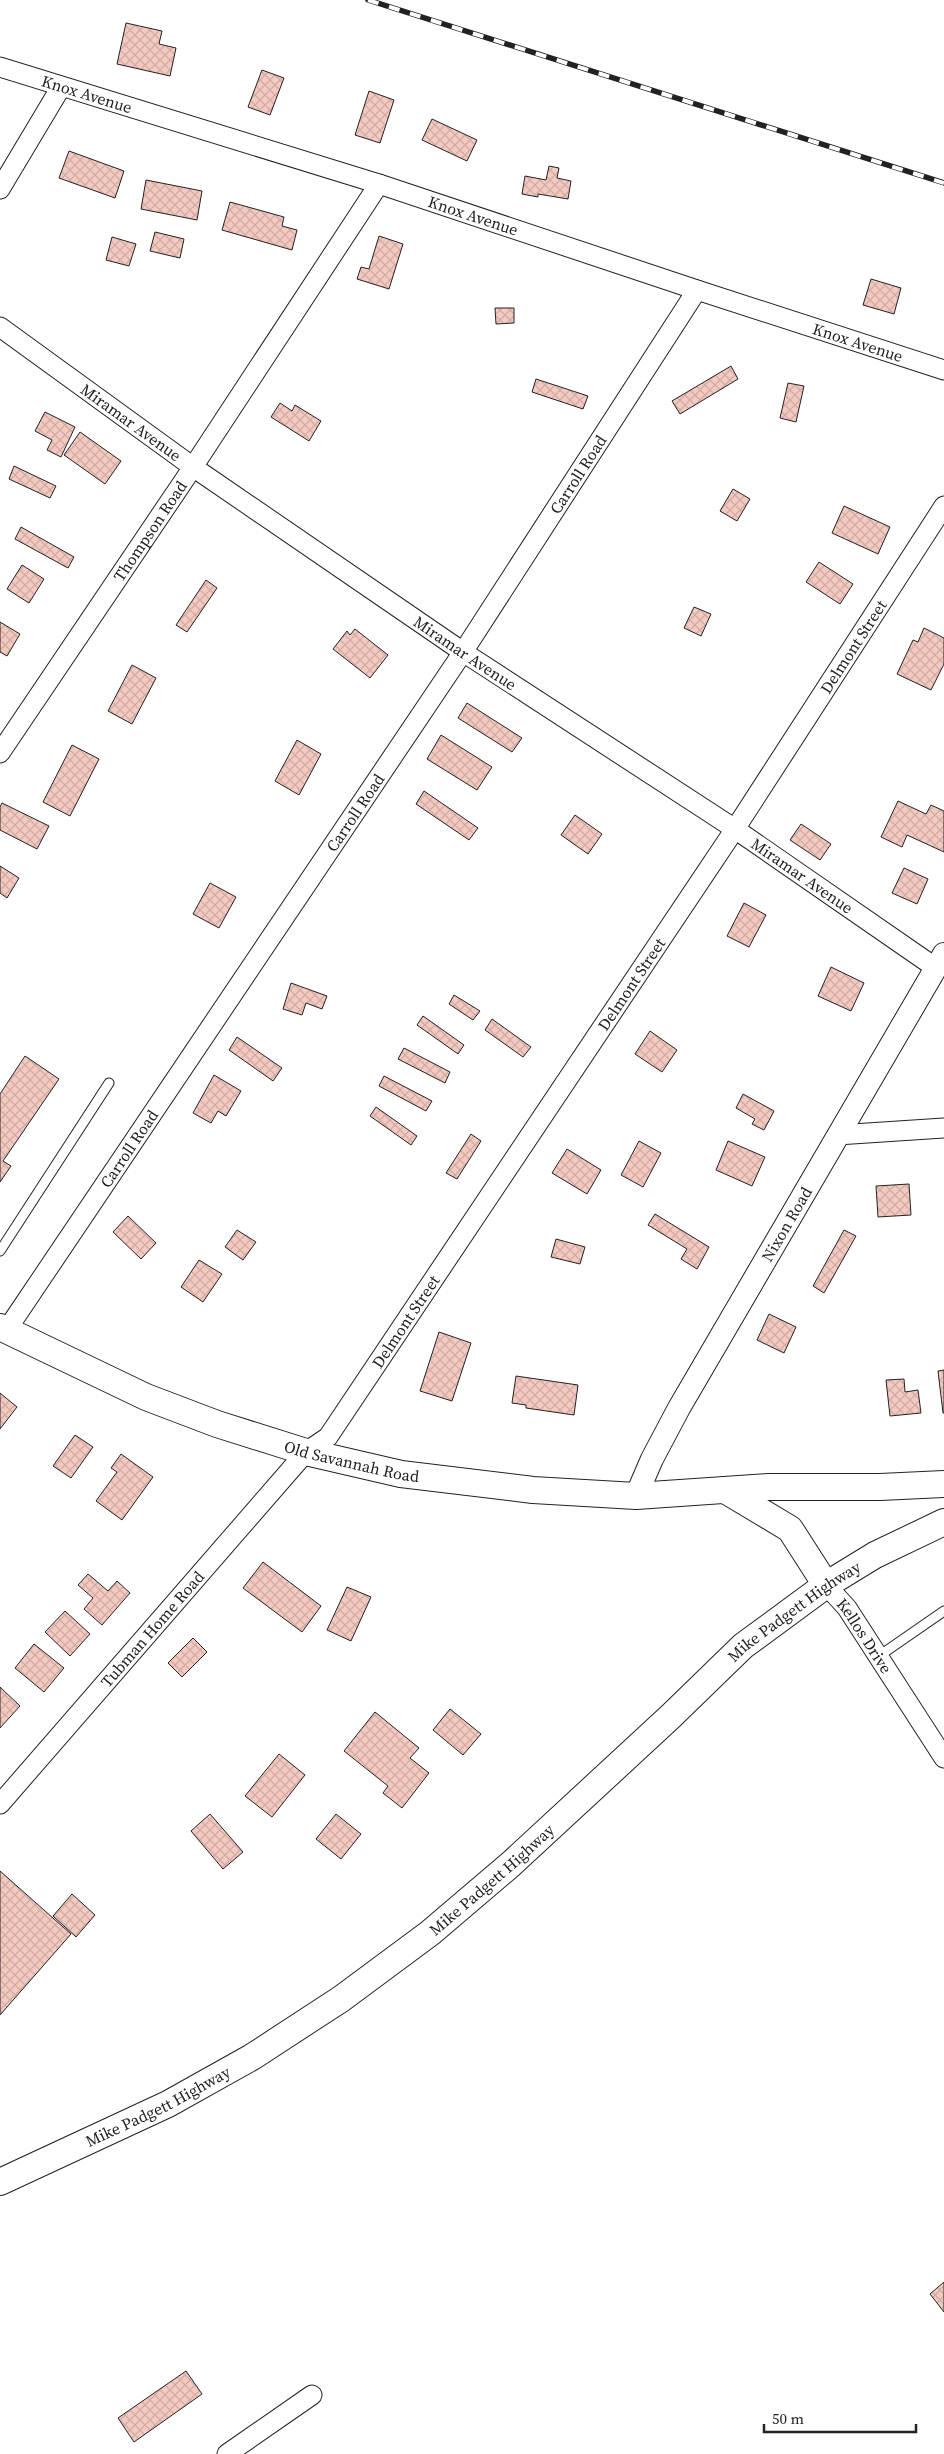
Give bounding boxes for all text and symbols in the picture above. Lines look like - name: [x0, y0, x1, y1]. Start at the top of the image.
- street label: Knox Avenue: [39, 70, 135, 118]
- street label: Knox Avenue: [425, 190, 521, 241]
- street label: Knox Avenue: [810, 317, 906, 367]
- street label: Miramar Avenue: [76, 378, 186, 466]
- street label: Carroll Road: [544, 431, 611, 518]
- street label: Thompson Road: [108, 476, 192, 586]
- street label: Delmont Street: [815, 595, 892, 698]
- street label: Miramar Avenue: [409, 610, 521, 695]
- street label: Carroll Road: [321, 769, 389, 856]
- street label: Miramar Avenue: [747, 832, 858, 919]
- street label: Delmont Street: [592, 933, 671, 1035]
- street label: Carroll Road: [95, 1105, 163, 1192]
- street label: Nixon Road: [756, 1183, 817, 1266]
- street label: Delmont Street: [366, 1270, 445, 1372]
- street label: Old Savannah Road: [282, 1435, 421, 1487]
- street label: Mike Padgett Highway: [722, 1555, 865, 1666]
- street label: Tubman Home Road: [96, 1566, 209, 1692]
- street label: Kellos Drive: [832, 1593, 897, 1678]
- street label: Mike Padgett Highway: [424, 1818, 559, 1940]
- street label: Mike Padgett Highway: [82, 2060, 235, 2152]
- scale bar: [764, 2402, 916, 2434]
- text: 50 m: [772, 2408, 804, 2429]

